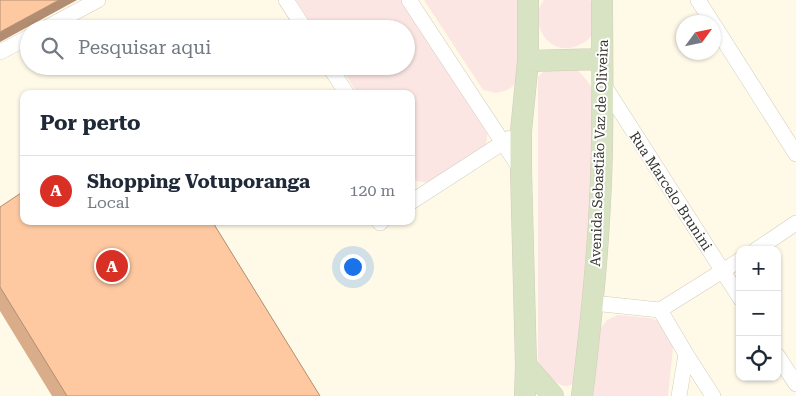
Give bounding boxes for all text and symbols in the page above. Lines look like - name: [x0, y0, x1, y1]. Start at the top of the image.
- north arrow: [676, 15, 721, 60]
- search box: [20, 20, 415, 75]
- icon: search: [38, 34, 66, 62]
- text: Pesquisar aqui: [78, 36, 211, 59]
- street label: Avenida Sebastião Vaz de Oliveira: [587, 39, 611, 267]
- text: Por perto: [40, 111, 141, 135]
- street label: Rua Marcelo Brunini: [627, 129, 716, 254]
- text: Shopping Votuporanga: [87, 170, 310, 193]
- text: A: [50, 181, 62, 200]
- text: 120 m: [349, 181, 395, 200]
- text: Local: [87, 193, 129, 212]
- map controls: [736, 246, 781, 381]
- button: +: [736, 246, 781, 291]
- pin: A: [96, 247, 128, 285]
- your location: [340, 254, 366, 280]
- button: −: [736, 291, 781, 336]
- button: locate: [736, 336, 781, 381]

